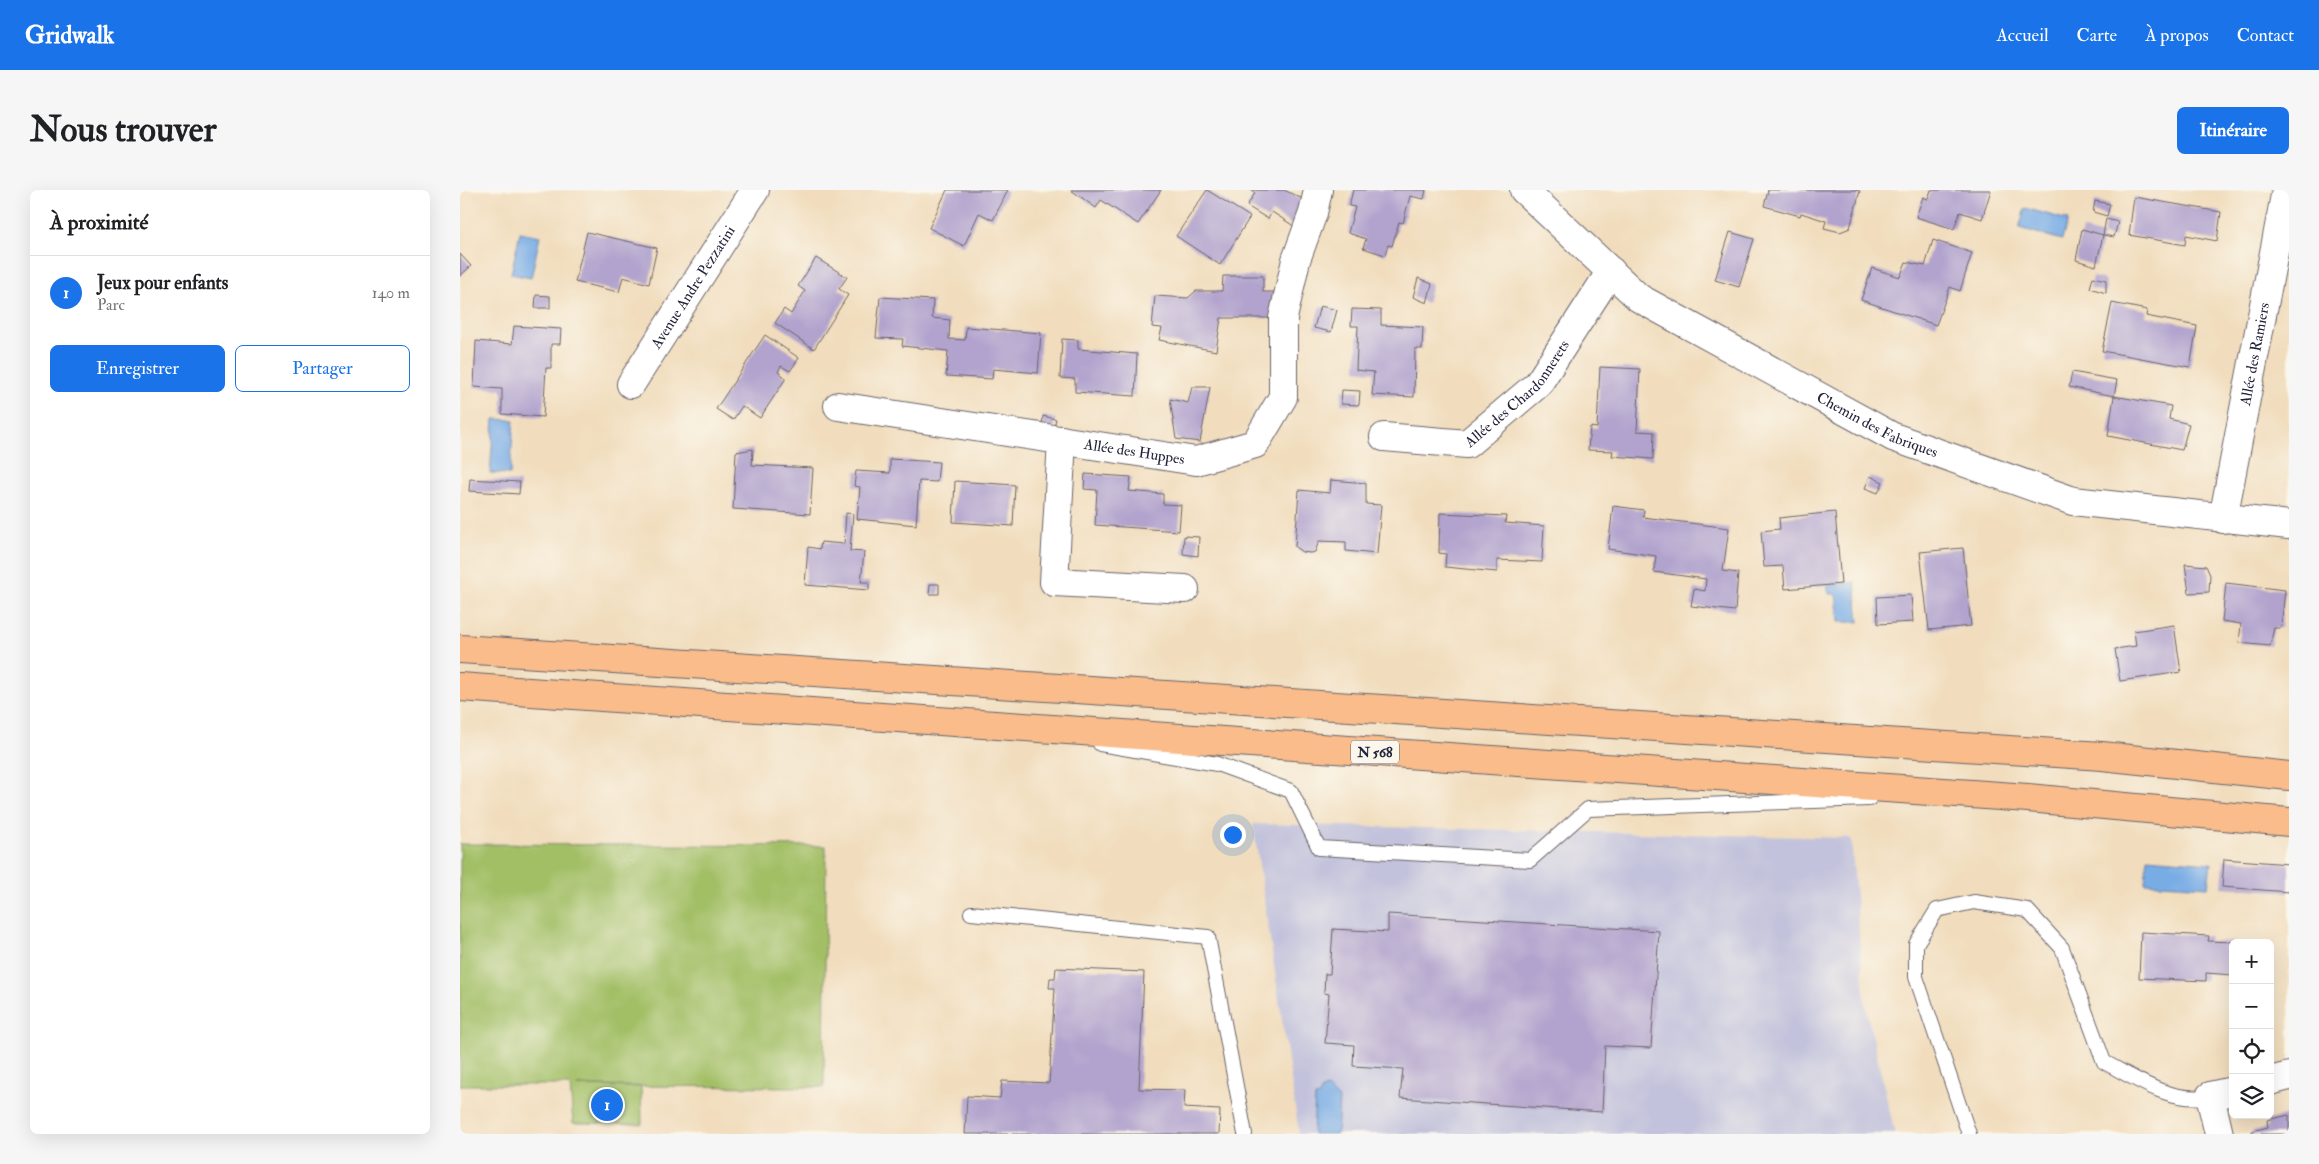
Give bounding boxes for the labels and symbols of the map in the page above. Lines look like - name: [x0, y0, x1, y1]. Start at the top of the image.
- street label: Avenue Andre Pezzatini: [646, 222, 739, 353]
- street label: Allée des Ramiers: [2235, 301, 2274, 408]
- street label: Allée des Chardonnerets: [1460, 336, 1573, 452]
- street label: Chemin des Fabriques: [1813, 388, 1941, 462]
- street label: Allée des Huppes: [1082, 434, 1186, 469]
- road number: N 568: [1351, 740, 1399, 764]
- your location: [1220, 822, 1246, 848]
- pin: 1: [591, 1086, 623, 1124]

